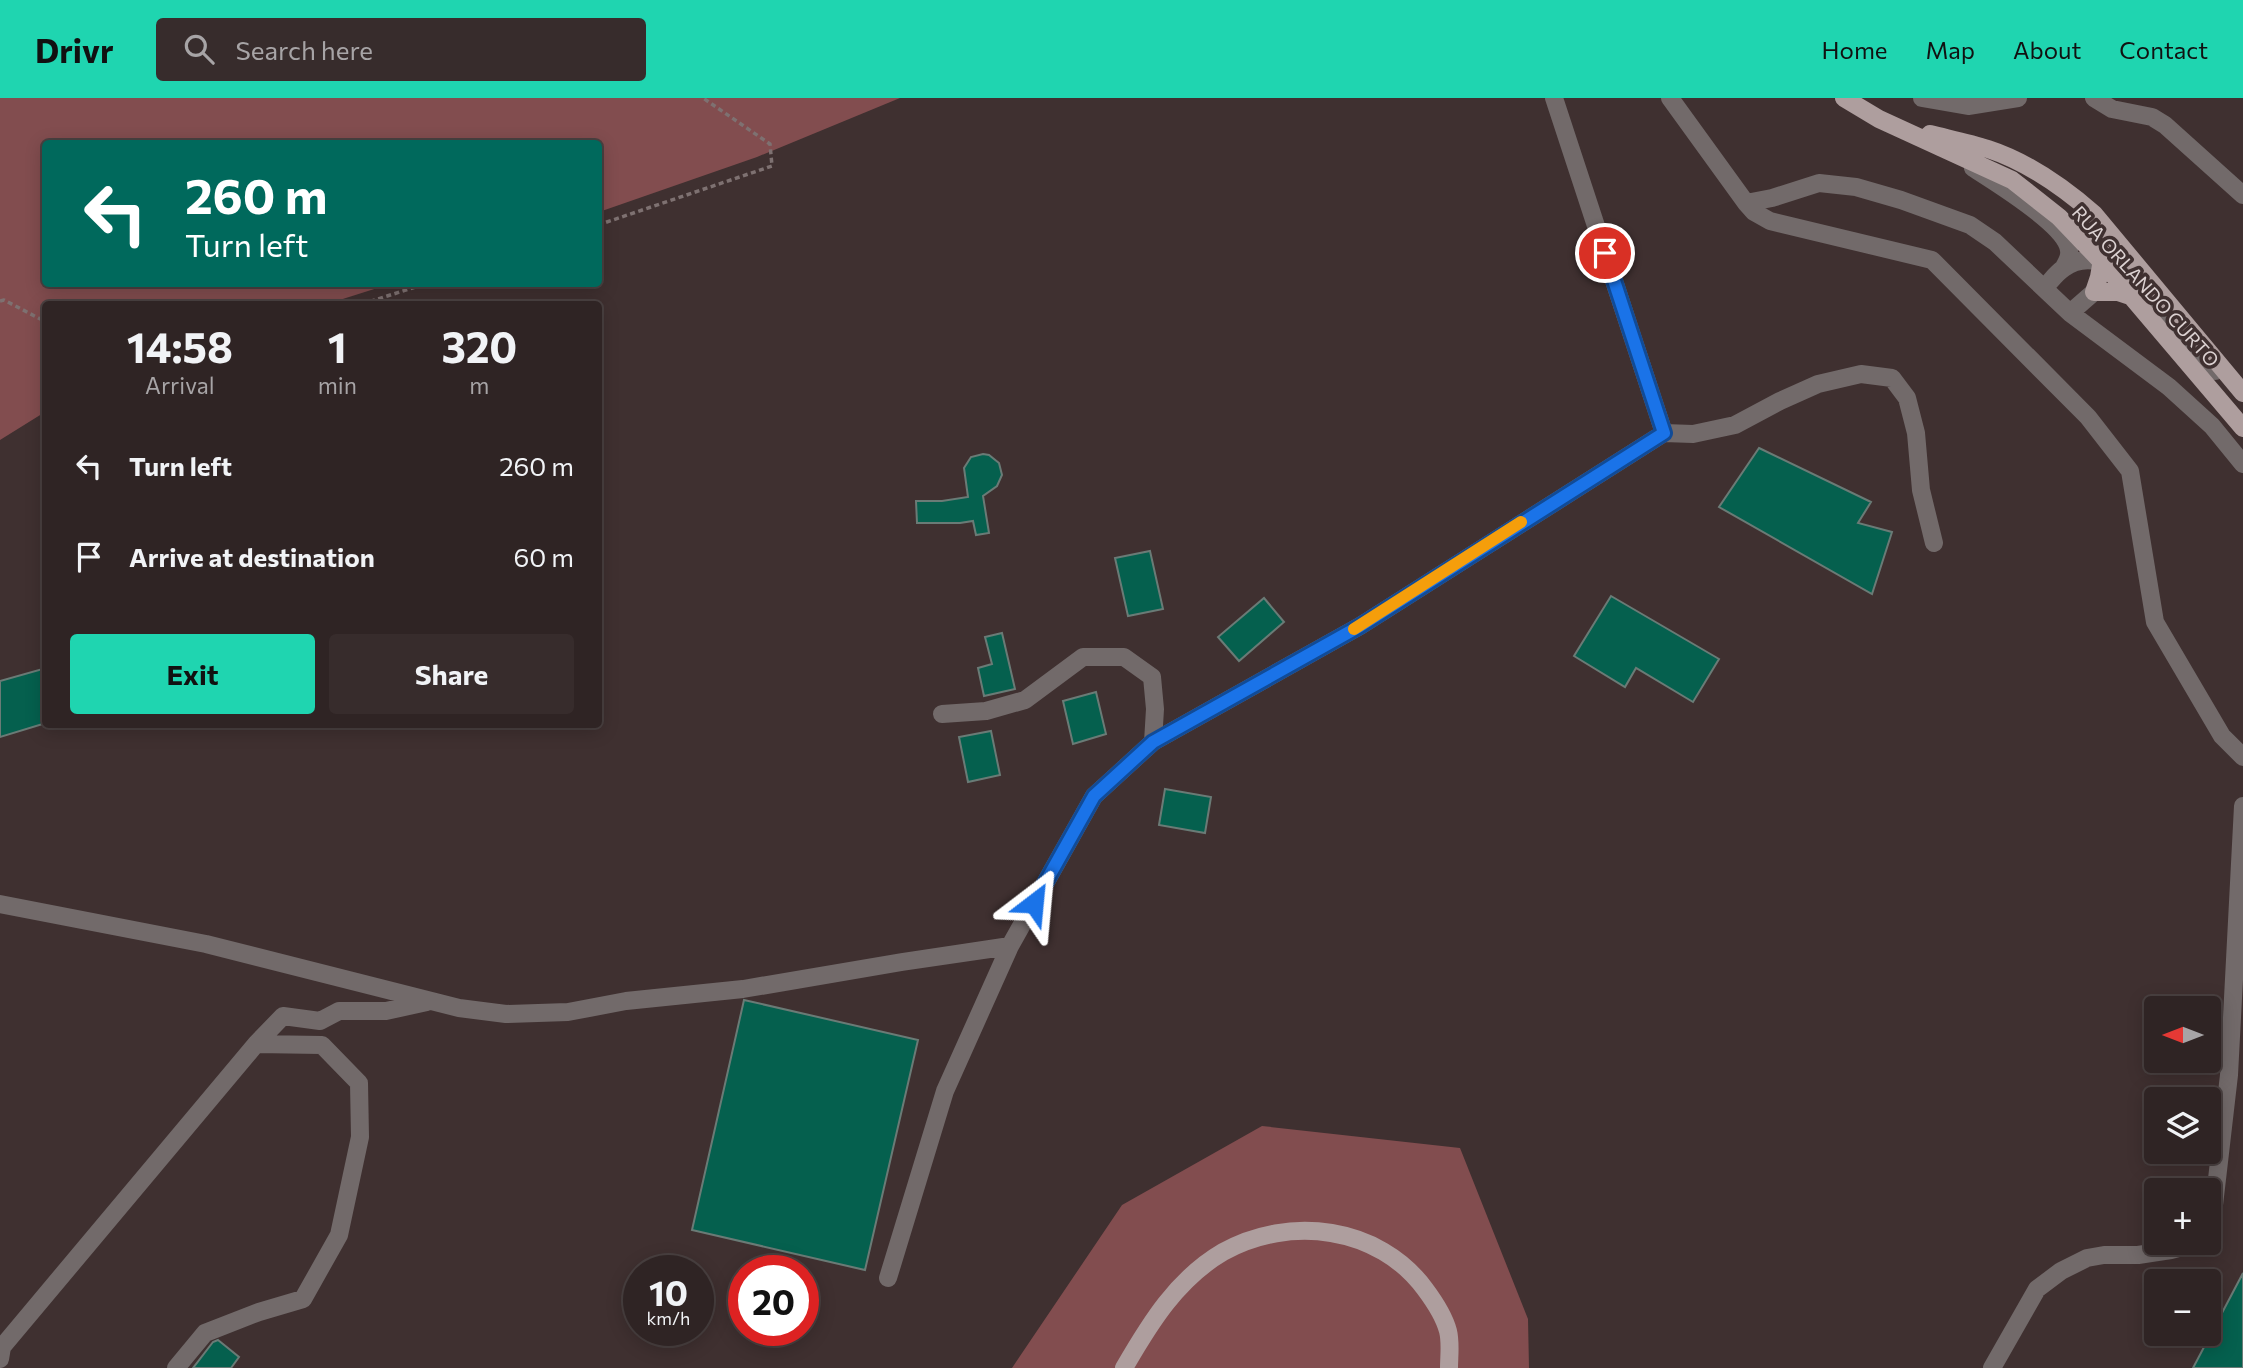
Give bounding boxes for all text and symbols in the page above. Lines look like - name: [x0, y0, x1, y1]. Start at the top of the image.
- search box: [156, 18, 646, 81]
- text: Drivr: [35, 29, 114, 70]
- icon: search: [180, 30, 218, 68]
- text: Search here: [236, 34, 373, 65]
- text: Home: [1822, 35, 1888, 64]
- text: Map: [1926, 35, 1975, 64]
- text: About: [2013, 35, 2081, 64]
- text: Contact: [2119, 35, 2208, 64]
- text: 260 m: [185, 164, 327, 224]
- icon: left: [70, 168, 161, 259]
- street label: RUA ORLANDO CURTO: [2068, 201, 2224, 371]
- pin: [1575, 223, 1635, 283]
- text: Turn left: [185, 224, 309, 264]
- icon: arrive: [1586, 234, 1624, 272]
- text: 14:58: [127, 320, 233, 372]
- text: 1: [328, 320, 347, 372]
- text: 320: [442, 320, 517, 372]
- text: Arrival: [145, 371, 215, 399]
- text: min: [318, 371, 357, 399]
- text: m: [469, 371, 489, 399]
- icon: left: [70, 447, 108, 485]
- text: Turn left: [129, 450, 232, 481]
- text: 260 m: [499, 450, 574, 481]
- icon: arrive: [70, 538, 108, 576]
- text: Arrive at destination: [129, 541, 375, 572]
- text: 60 m: [514, 541, 574, 572]
- button: Exit: [70, 634, 315, 714]
- button: Share: [329, 634, 574, 714]
- position arrow: [997, 866, 1071, 940]
- north arrow: [2144, 996, 2221, 1073]
- map controls: [2144, 996, 2221, 1346]
- button: layers: [2144, 1087, 2221, 1164]
- button: +: [2144, 1178, 2221, 1255]
- speed limit sign: 20: [728, 1255, 819, 1346]
- button: −: [2144, 1269, 2221, 1346]
- text: 10: [649, 1270, 688, 1313]
- text: km/h: [647, 1307, 690, 1329]

